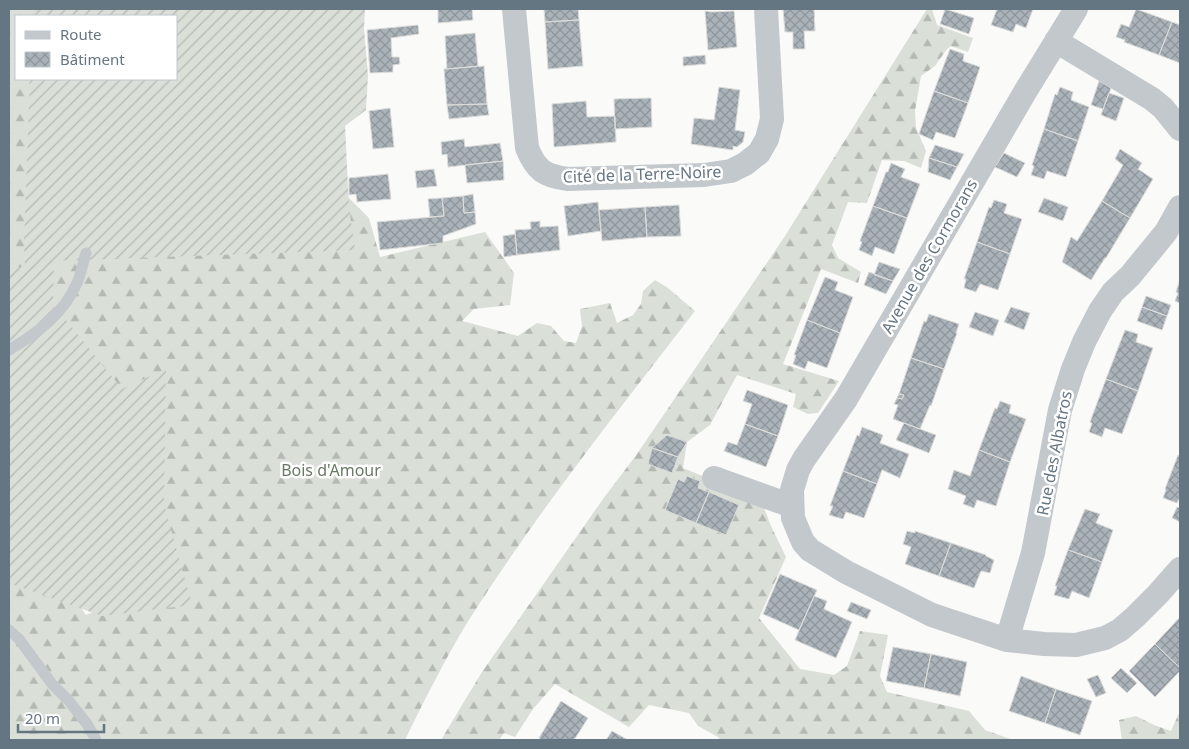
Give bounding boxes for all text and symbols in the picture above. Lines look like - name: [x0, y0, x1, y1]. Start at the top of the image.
- legend: [15, 15, 178, 80]
- text: Route: [60, 24, 102, 44]
- text: Bâtiment: [60, 49, 125, 69]
- street label: Cité de la Terre-Noire: [562, 160, 722, 188]
- street label: Avenue des Cormorans: [876, 175, 982, 337]
- street label: Rue des Albatros: [1031, 389, 1077, 517]
- park label: Bois d'Amour: [281, 459, 381, 481]
- scale bar: [18, 702, 104, 734]
- text: 20 m: [25, 708, 60, 728]

